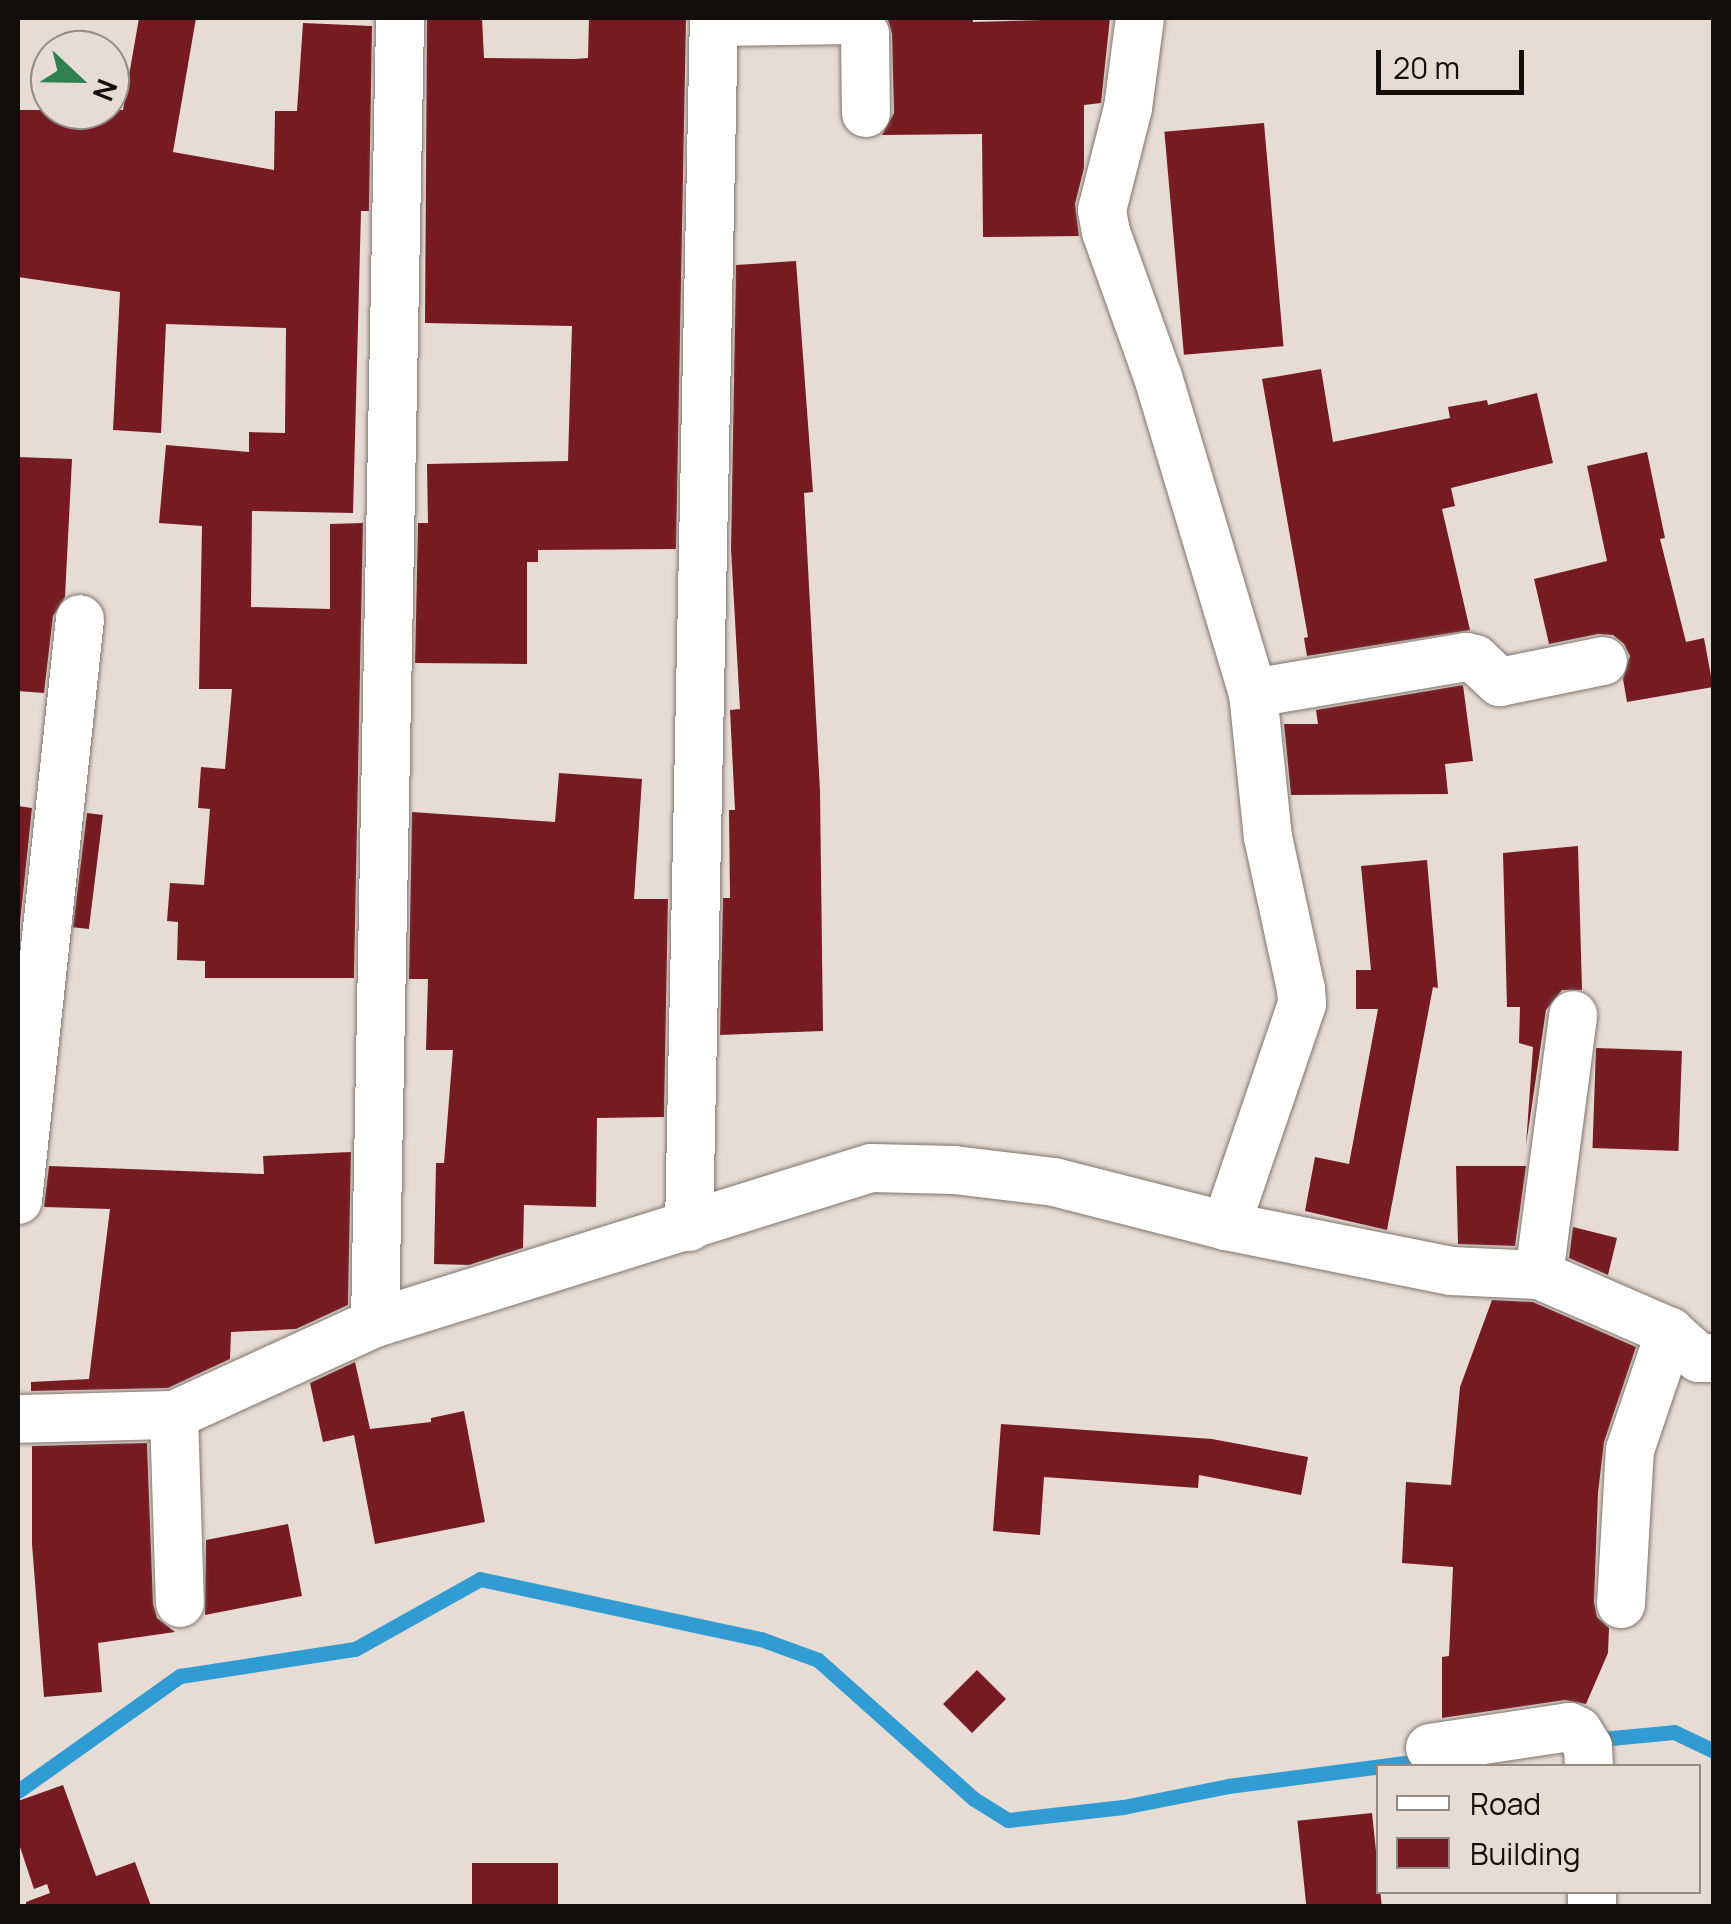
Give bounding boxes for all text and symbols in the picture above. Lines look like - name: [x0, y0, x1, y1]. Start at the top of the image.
- north arrow: [30, 30, 130, 130]
- scale bar: [1381, 30, 1528, 92]
- text: 20 m: [1393, 47, 1460, 88]
- text: N: [85, 74, 127, 107]
- legend: [1376, 1764, 1701, 1894]
- text: Road: [1470, 1783, 1541, 1824]
- text: Building: [1470, 1833, 1581, 1874]

